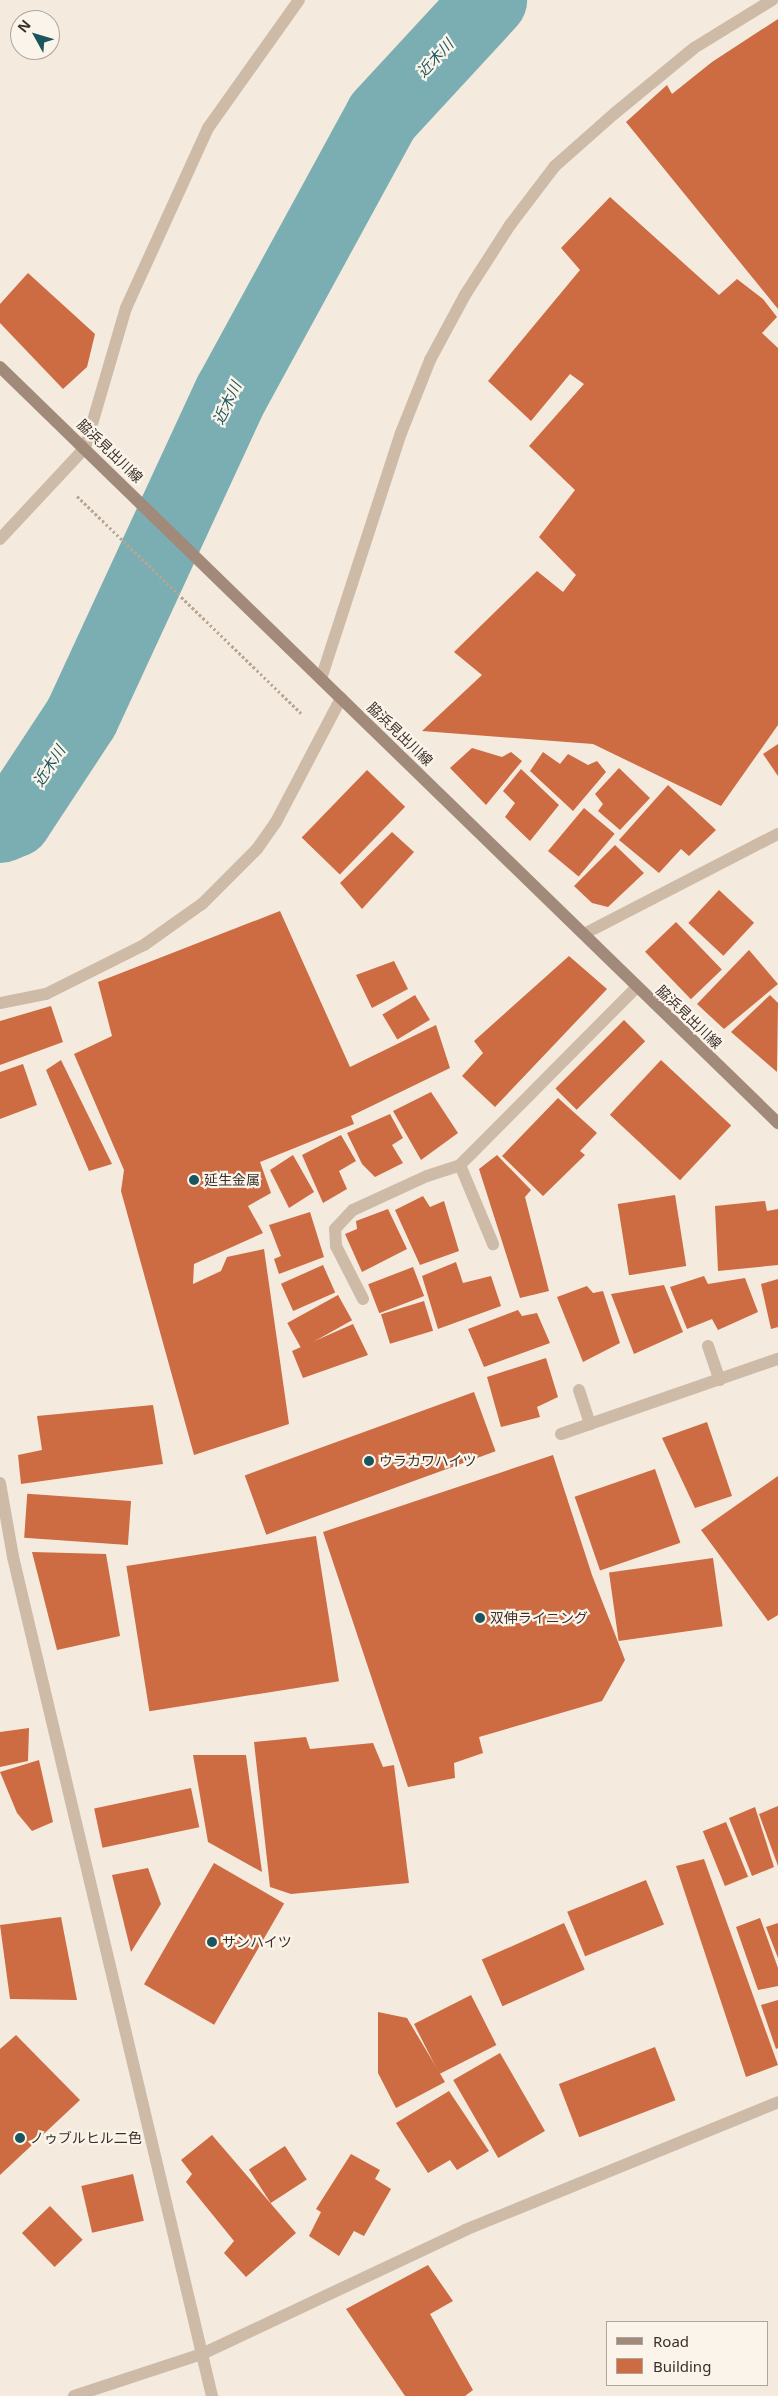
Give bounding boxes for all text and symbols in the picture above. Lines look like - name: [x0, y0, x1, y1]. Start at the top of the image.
- north arrow: [10, 10, 60, 60]
- text: N: [13, 15, 35, 36]
- water label: 近木川: [413, 35, 457, 81]
- water label: 近木川: [209, 379, 245, 427]
- street label: 脇浜見出川線: [74, 416, 146, 486]
- street label: 脇浜見出川線: [364, 699, 436, 769]
- water label: 近木川: [29, 742, 69, 790]
- street label: 脇浜見出川線: [653, 982, 725, 1052]
- place label: 延生金属: [204, 1172, 260, 1188]
- marker: 延生金属: [188, 1174, 200, 1186]
- place label: ウラカワハイツ: [379, 1453, 477, 1469]
- marker: ウラカワハイツ: [363, 1455, 375, 1467]
- place label: 双伸ライニング: [490, 1610, 588, 1626]
- marker: 双伸ライニング: [474, 1612, 486, 1624]
- place label: サンハイツ: [222, 1934, 292, 1950]
- marker: サンハイツ: [206, 1936, 218, 1948]
- place label: ノゥブルヒル二色: [30, 2130, 142, 2146]
- marker: ノゥブルヒル二色: [14, 2132, 26, 2144]
- legend: [606, 2321, 768, 2386]
- text: Road: [653, 2331, 689, 2351]
- text: Building: [653, 2356, 711, 2376]

